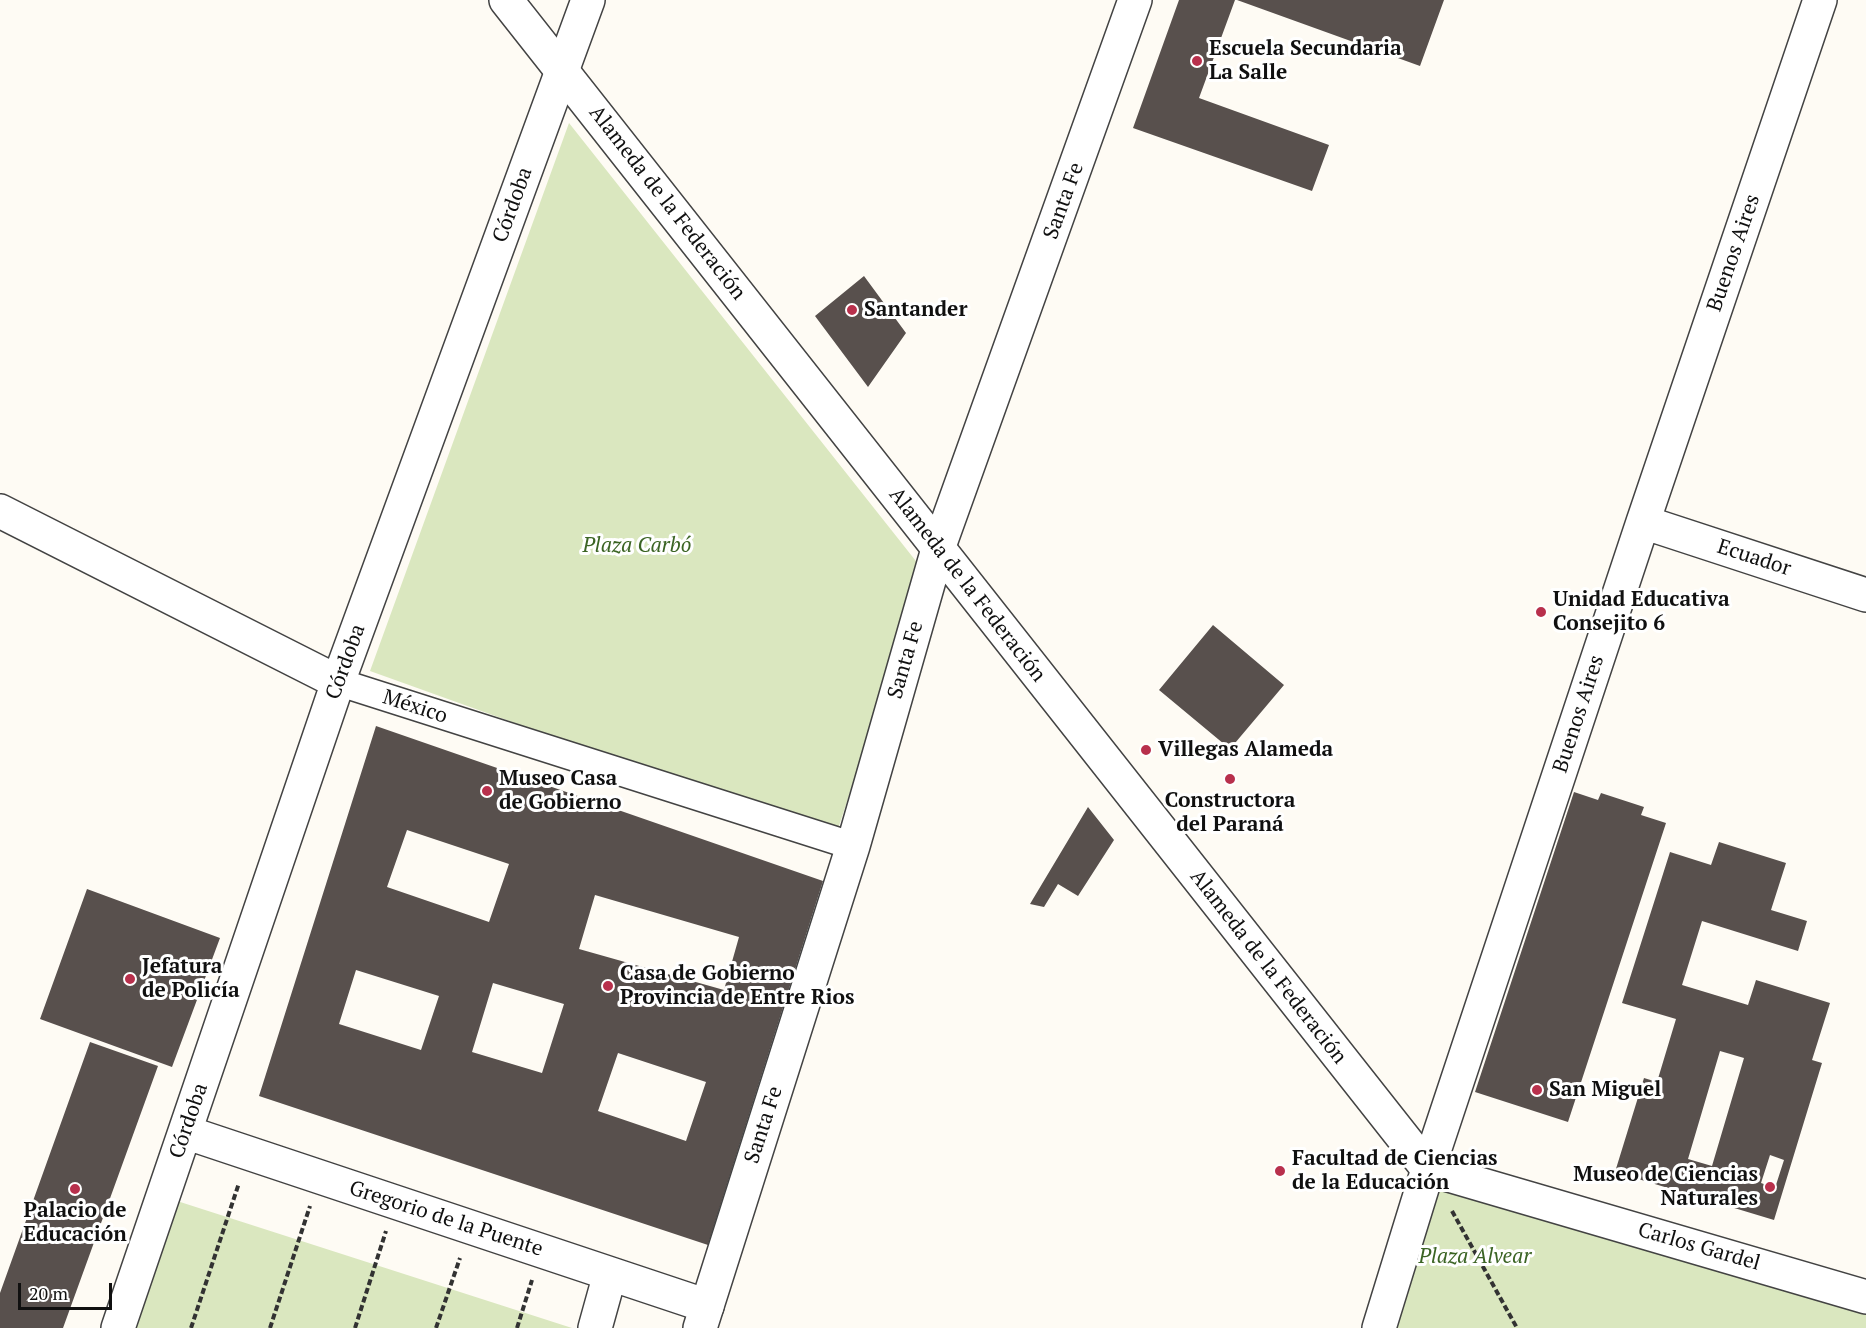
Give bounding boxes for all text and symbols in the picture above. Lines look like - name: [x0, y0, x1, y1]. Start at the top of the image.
- place label: Escuela Secundaria La Salle: [1209, 36, 1402, 86]
- marker: Escuela Secundaria La Salle: [1190, 54, 1204, 68]
- street label: Alameda de la Federación: [583, 101, 751, 305]
- street label: Santa Fe: [1039, 159, 1089, 243]
- street label: Córdoba: [488, 164, 538, 246]
- street label: Buenos Aires: [1702, 191, 1766, 315]
- place label: Santander: [864, 297, 967, 323]
- marker: Santander: [845, 303, 859, 317]
- street label: Alameda de la Federación: [883, 483, 1051, 687]
- park label: Plaza Carbó: [583, 533, 691, 559]
- street label: Ecuador: [1714, 534, 1794, 582]
- place label: Unidad Educativa Consejito 6: [1553, 587, 1730, 637]
- marker: Unidad Educativa Consejito 6: [1534, 605, 1548, 619]
- street label: Santa Fe: [883, 618, 929, 702]
- street label: Córdoba: [321, 621, 371, 703]
- street label: Buenos Aires: [1548, 652, 1610, 776]
- street label: México: [379, 685, 451, 729]
- place label: Villegas Alameda: [1158, 737, 1333, 763]
- marker: Villegas Alameda: [1139, 743, 1153, 757]
- place label: Museo Casa de Gobierno: [499, 766, 622, 816]
- marker: Constructora del Paraná: [1223, 772, 1237, 786]
- marker: Museo Casa de Gobierno: [480, 784, 494, 798]
- place label: Constructora del Paraná: [1165, 788, 1295, 838]
- street label: Alameda de la Federación: [1184, 865, 1352, 1069]
- place label: Jefatura de Policía: [142, 954, 240, 1004]
- place label: Casa de Gobierno Provincia de Entre Rios: [620, 961, 855, 1011]
- marker: Jefatura de Policía: [123, 972, 137, 986]
- marker: Casa de Gobierno Provincia de Entre Rios: [601, 979, 615, 993]
- place label: San Miguel: [1549, 1077, 1661, 1103]
- street label: Córdoba: [164, 1080, 214, 1162]
- street label: Santa Fe: [740, 1083, 788, 1167]
- marker: San Miguel: [1530, 1083, 1544, 1097]
- place label: Facultad de Ciencias de la Educación: [1292, 1146, 1498, 1196]
- place label: Museo de Ciencias Naturales: [1573, 1162, 1758, 1212]
- marker: Facultad de Ciencias de la Educación: [1273, 1164, 1287, 1178]
- street label: Gregorio de la Puente: [346, 1176, 546, 1262]
- marker: Museo de Ciencias Naturales: [1763, 1180, 1777, 1194]
- marker: Palacio de Educación: [68, 1182, 82, 1196]
- place label: Palacio de Educación: [23, 1198, 127, 1248]
- street label: Carlos Gardel: [1635, 1218, 1763, 1276]
- park label: Plaza Alvear: [1419, 1244, 1531, 1270]
- scale bar: [21, 1271, 116, 1309]
- text: 20 m: [29, 1281, 68, 1305]

